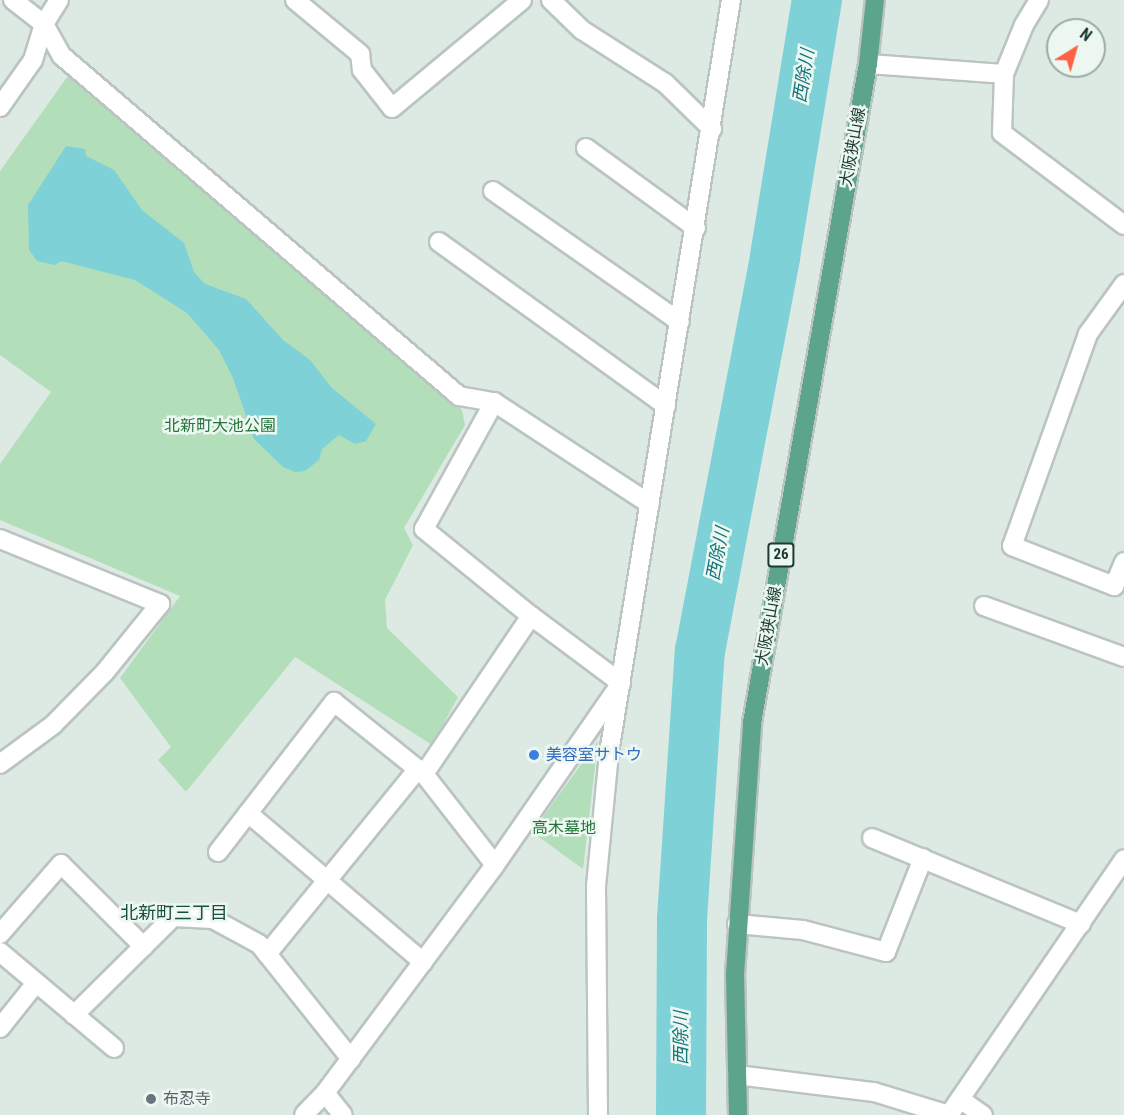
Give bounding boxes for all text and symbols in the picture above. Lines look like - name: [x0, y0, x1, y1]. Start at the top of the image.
- north arrow: [1046, 18, 1106, 78]
- text: N: [1076, 24, 1096, 45]
- water label: 西除川: [789, 48, 819, 104]
- street label: 大阪狭山線: [837, 106, 869, 188]
- park label: 北新町大池公園: [164, 416, 276, 436]
- water label: 西除川: [702, 525, 734, 583]
- road number: 26: [766, 543, 796, 567]
- street label: 大阪狭山線: [753, 585, 785, 667]
- place label: 美容室サトウ: [546, 745, 642, 765]
- marker: 美容室サトウ: [527, 748, 541, 762]
- park label: 高木墓地: [532, 818, 596, 838]
- district label: 北新町三丁目: [120, 902, 228, 924]
- water label: 西除川: [670, 1011, 692, 1065]
- place label: 布忍寺: [163, 1089, 211, 1109]
- marker: 布忍寺: [144, 1092, 158, 1106]

